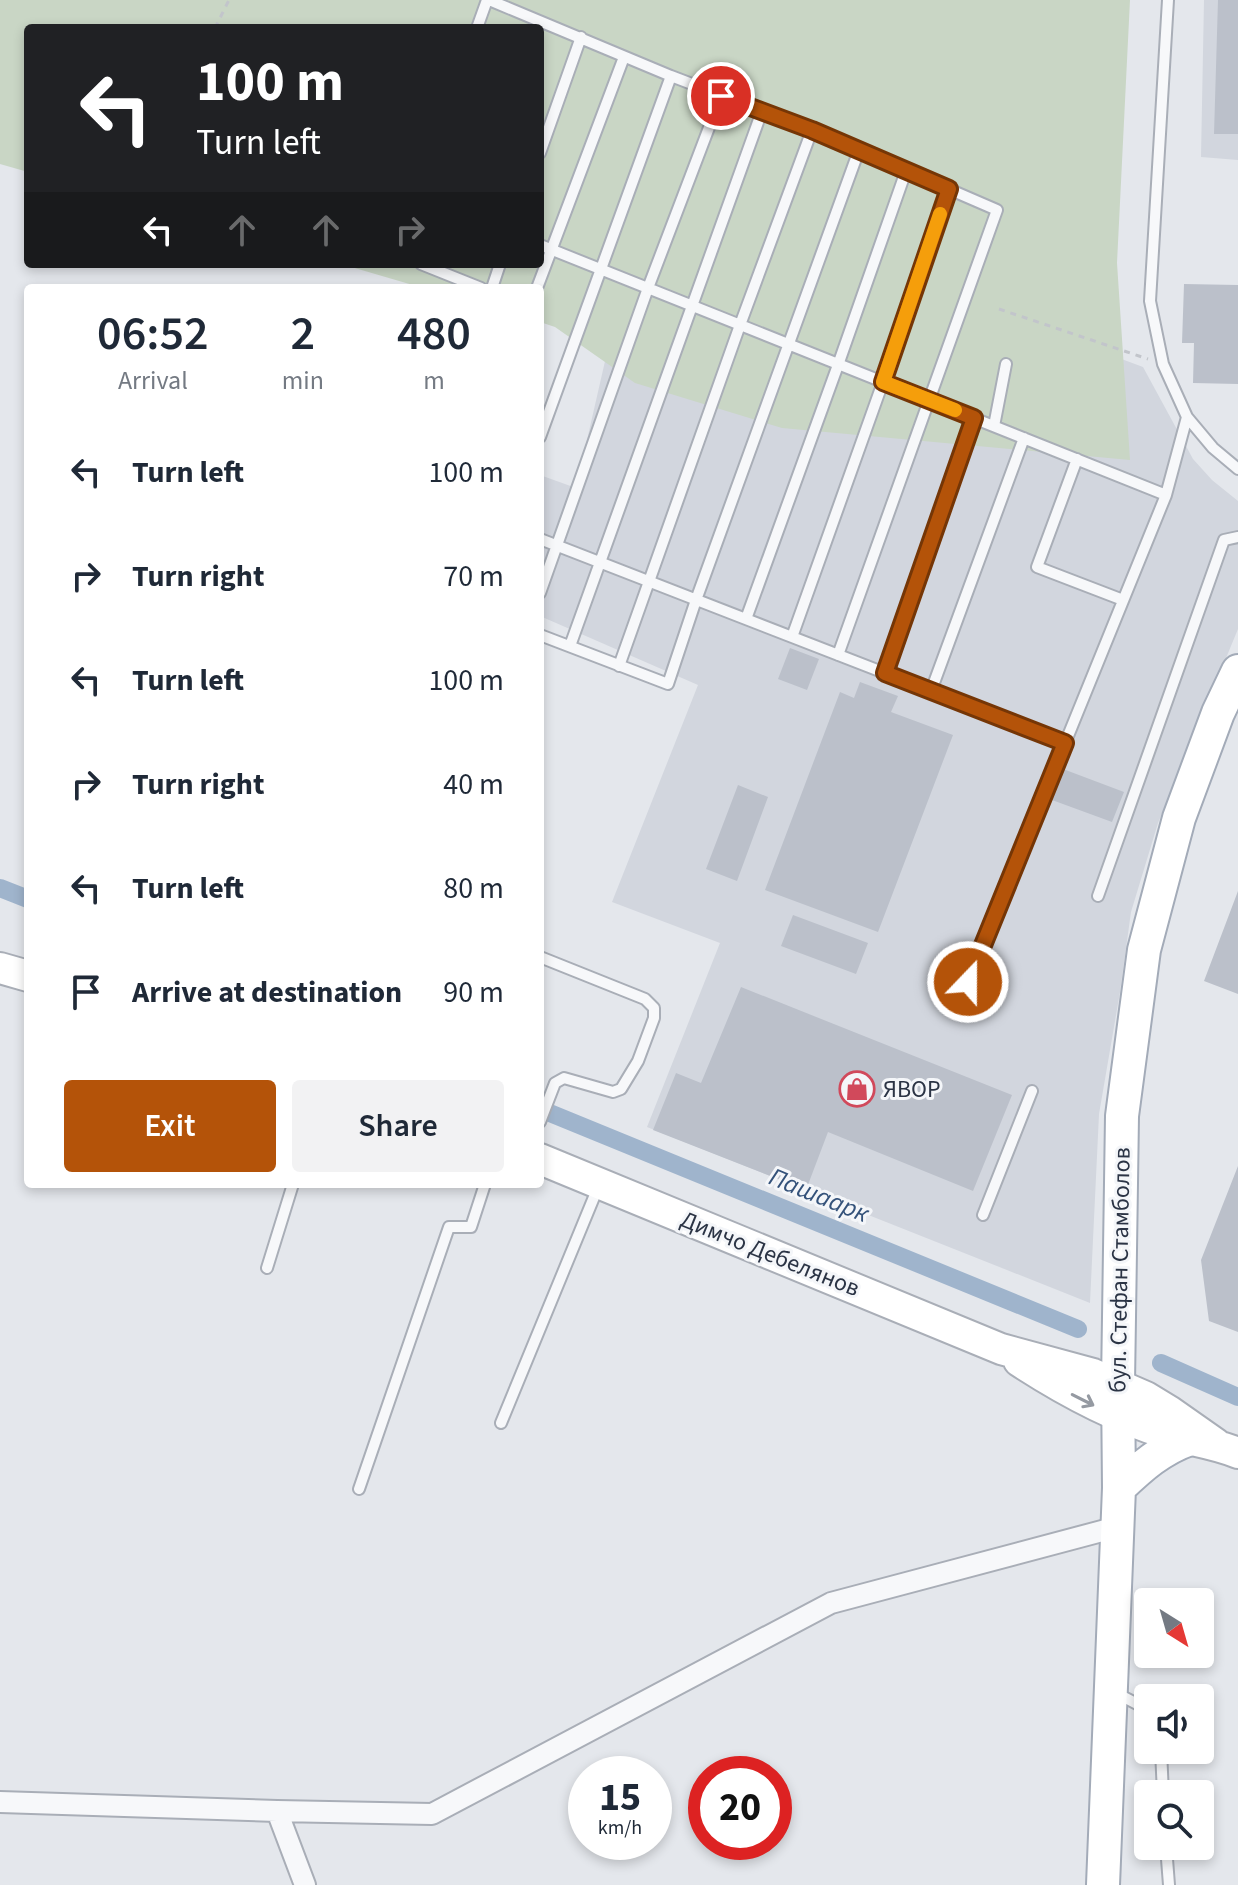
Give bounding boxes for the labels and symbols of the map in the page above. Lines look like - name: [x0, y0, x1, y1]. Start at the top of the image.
- pin: [687, 62, 755, 130]
- position arrow: [926, 940, 1010, 1024]
- shop icon: ЯВОР: [838, 1070, 876, 1108]
- place label: ЯВОР: [883, 1072, 941, 1107]
- street label: бул. Стефан Стамболов: [1100, 1147, 1140, 1393]
- water label: Пашаарк: [763, 1158, 875, 1232]
- street label: Димчо Дебелянов: [675, 1202, 865, 1306]
- one-way arrow: [1070, 1392, 1094, 1408]
- north arrow: [1134, 1588, 1214, 1668]
- speed limit sign: 20: [688, 1756, 792, 1860]

